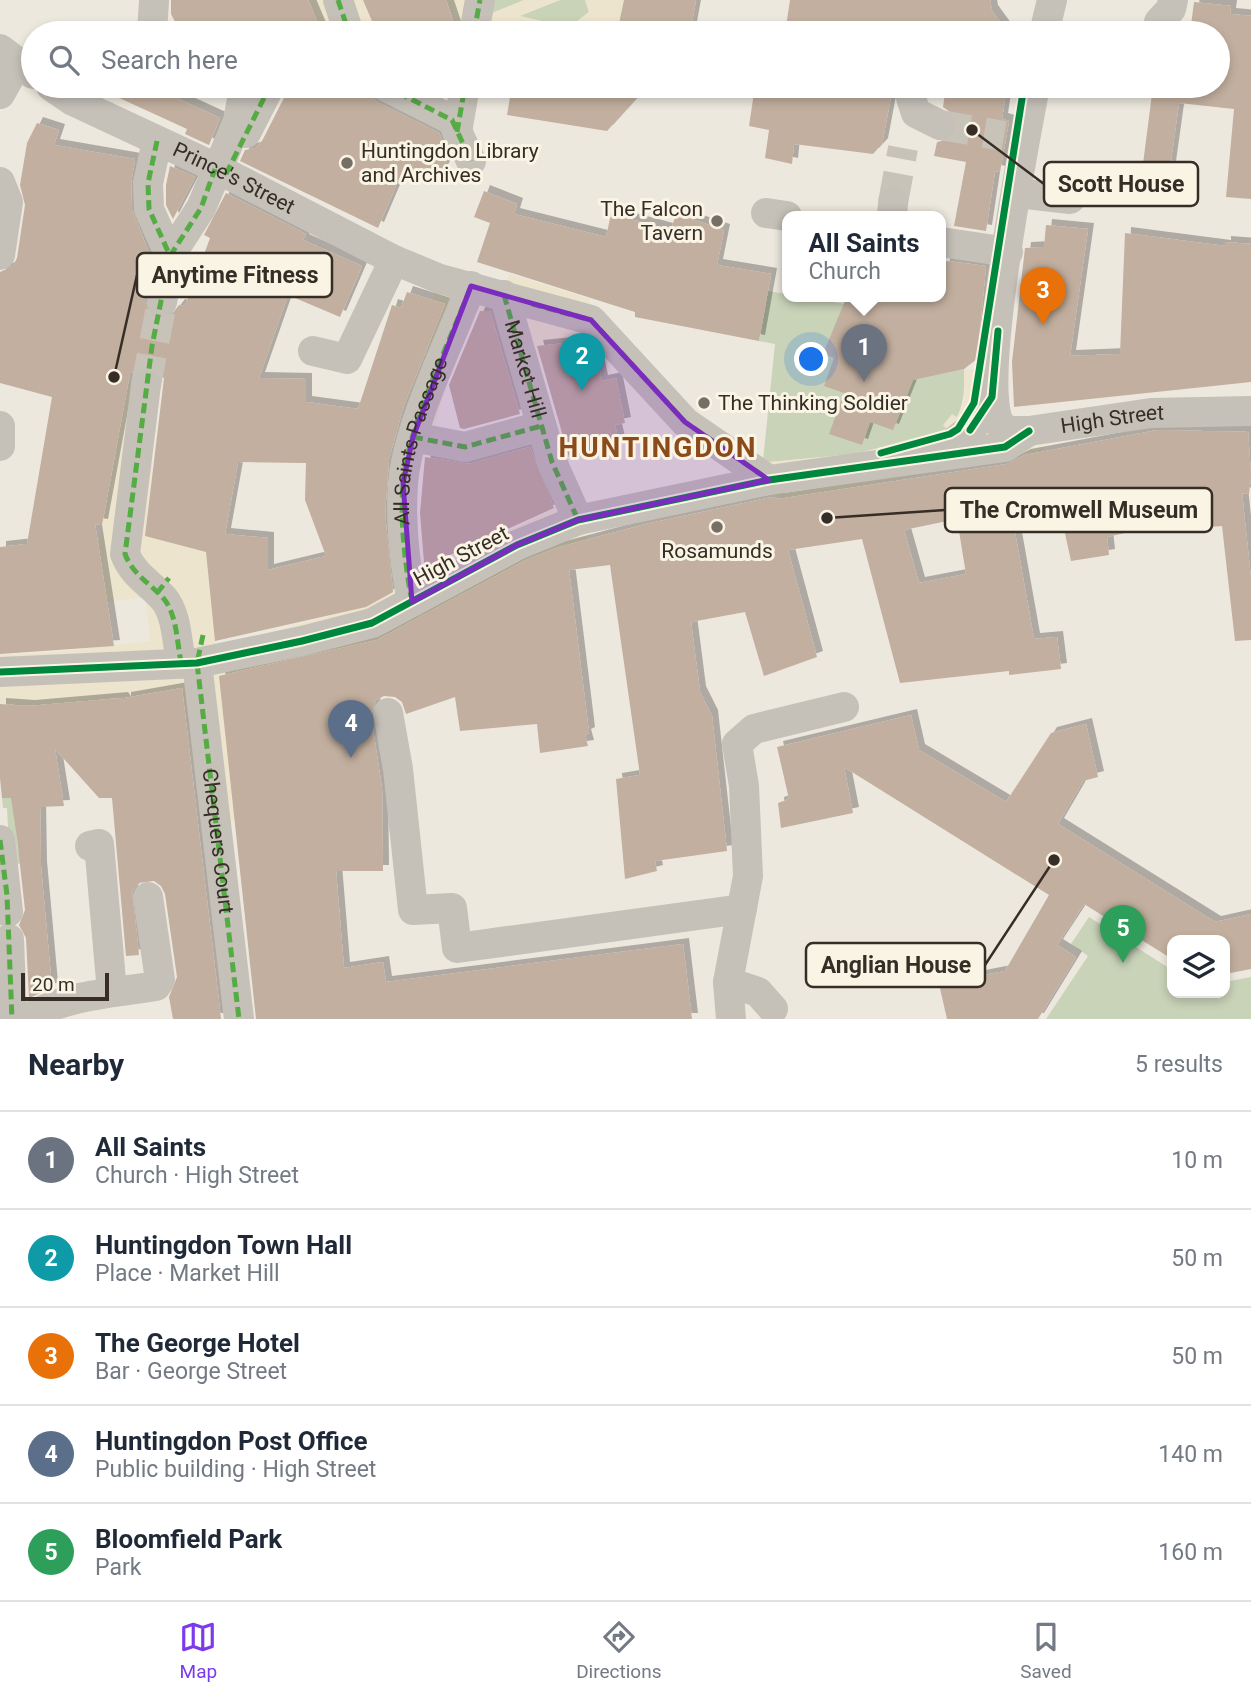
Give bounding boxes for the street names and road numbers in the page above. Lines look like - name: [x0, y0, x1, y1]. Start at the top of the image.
- street label: Prince's Street: [169, 137, 299, 219]
- street label: Market Hill: [500, 317, 551, 421]
- street label: All Saints Passage: [390, 354, 452, 526]
- street label: High Street: [1059, 401, 1164, 438]
- street label: High Street: [409, 521, 513, 591]
- street label: Chequers Court: [198, 767, 238, 915]

